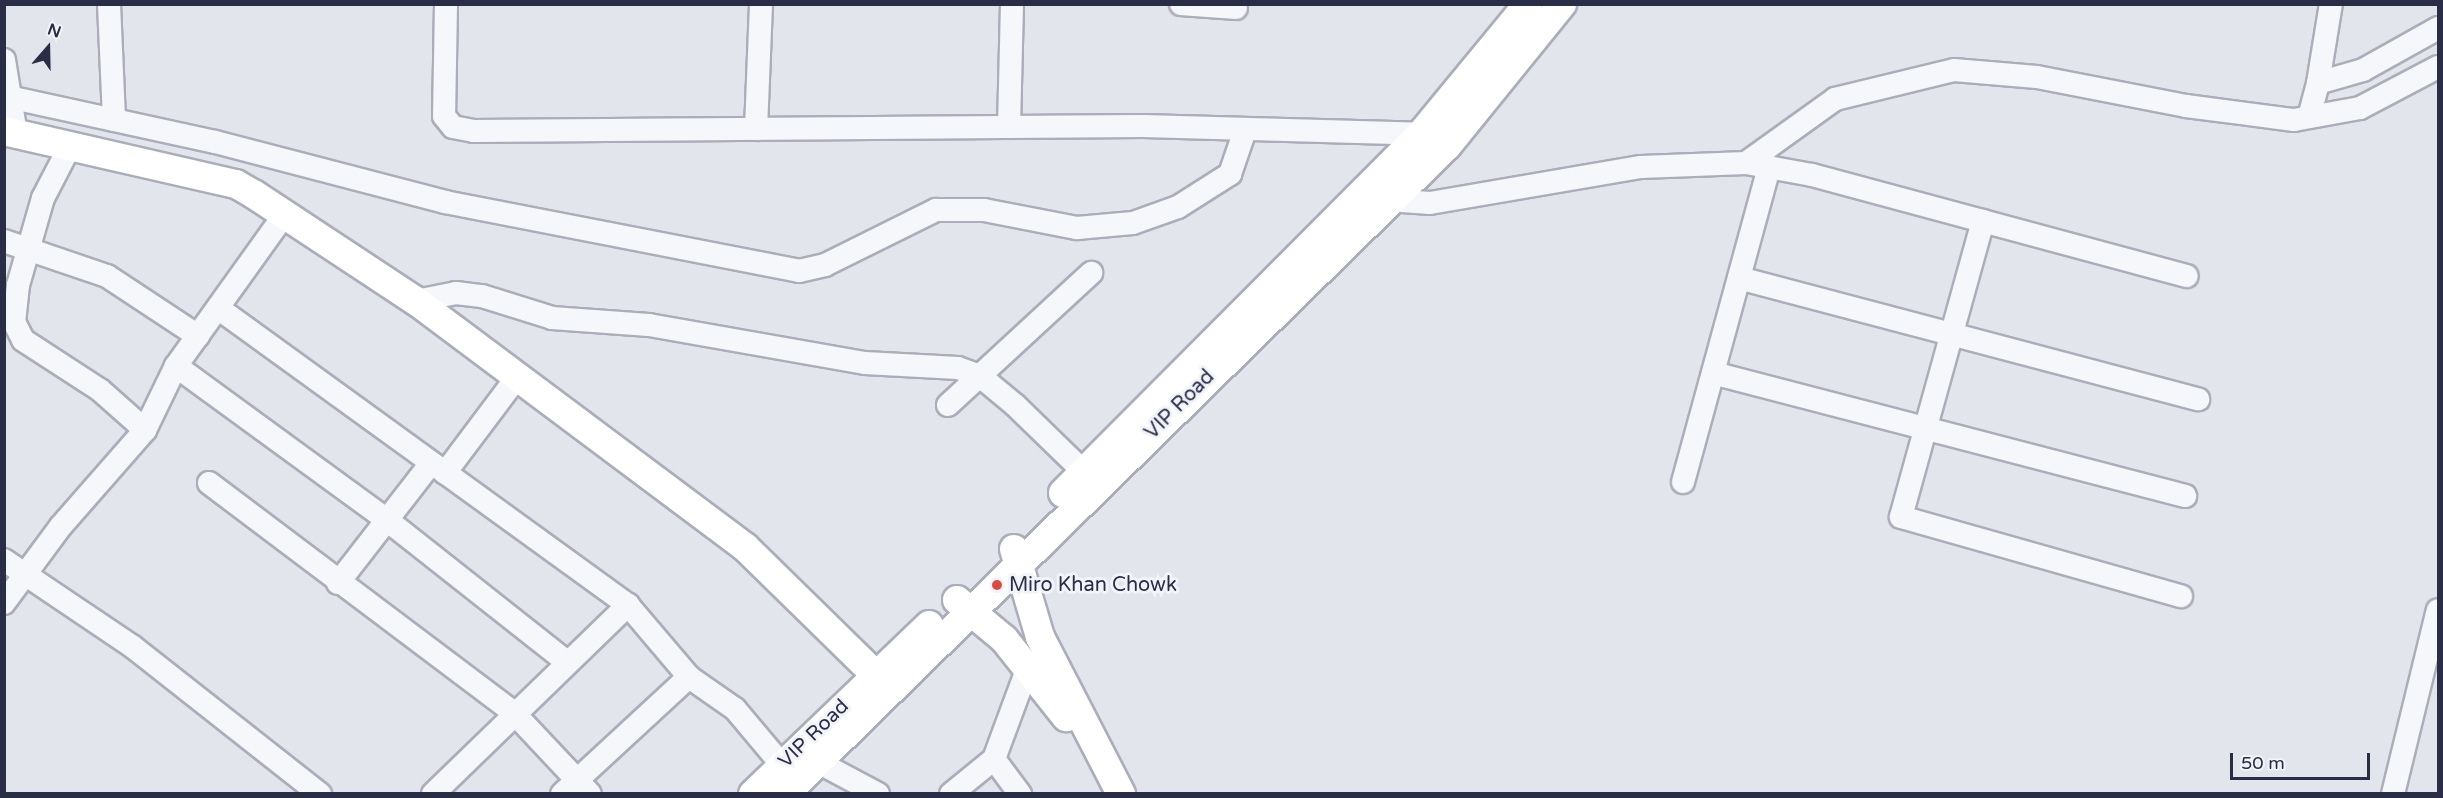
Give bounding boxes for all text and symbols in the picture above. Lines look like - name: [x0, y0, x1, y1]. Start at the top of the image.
- north arrow: [18, 18, 78, 78]
- text: N: [45, 19, 64, 43]
- street label: VIP Road: [1140, 365, 1220, 445]
- place label: Miro Khan Chowk: [1009, 573, 1177, 597]
- marker: Miro Khan Chowk: [990, 578, 1004, 592]
- street label: VIP Road: [774, 695, 854, 773]
- scale bar: [2233, 741, 2372, 779]
- text: 50 m: [2241, 752, 2285, 774]

